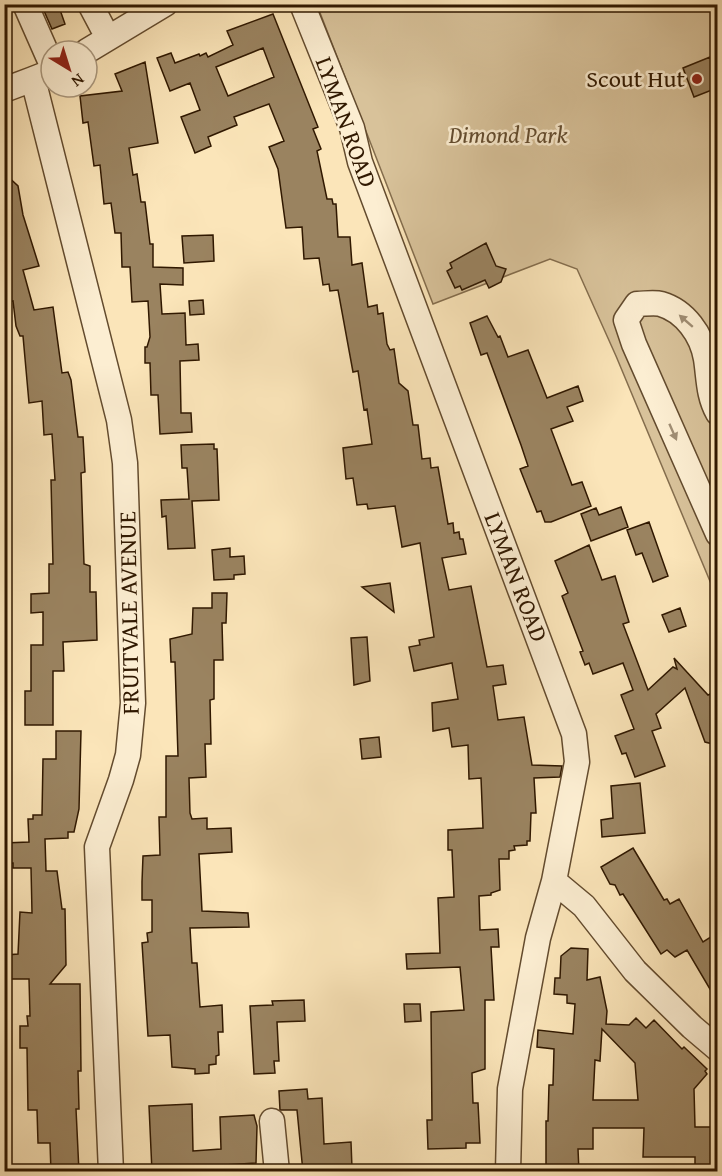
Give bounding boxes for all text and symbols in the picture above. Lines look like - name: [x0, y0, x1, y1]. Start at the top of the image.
- north arrow: [39, 39, 99, 99]
- street label: LYMAN ROAD: [307, 52, 386, 192]
- place label: Scout Hut: [586, 61, 686, 96]
- text: N: [66, 68, 90, 94]
- marker: Scout Hut: [690, 72, 704, 86]
- park label: Dimond Park: [448, 117, 567, 152]
- one-way arrow: [679, 315, 694, 328]
- one-way arrow: [668, 424, 678, 442]
- street label: LYMAN ROAD: [476, 507, 557, 647]
- street label: FRUITVALE AVENUE: [109, 511, 148, 715]

